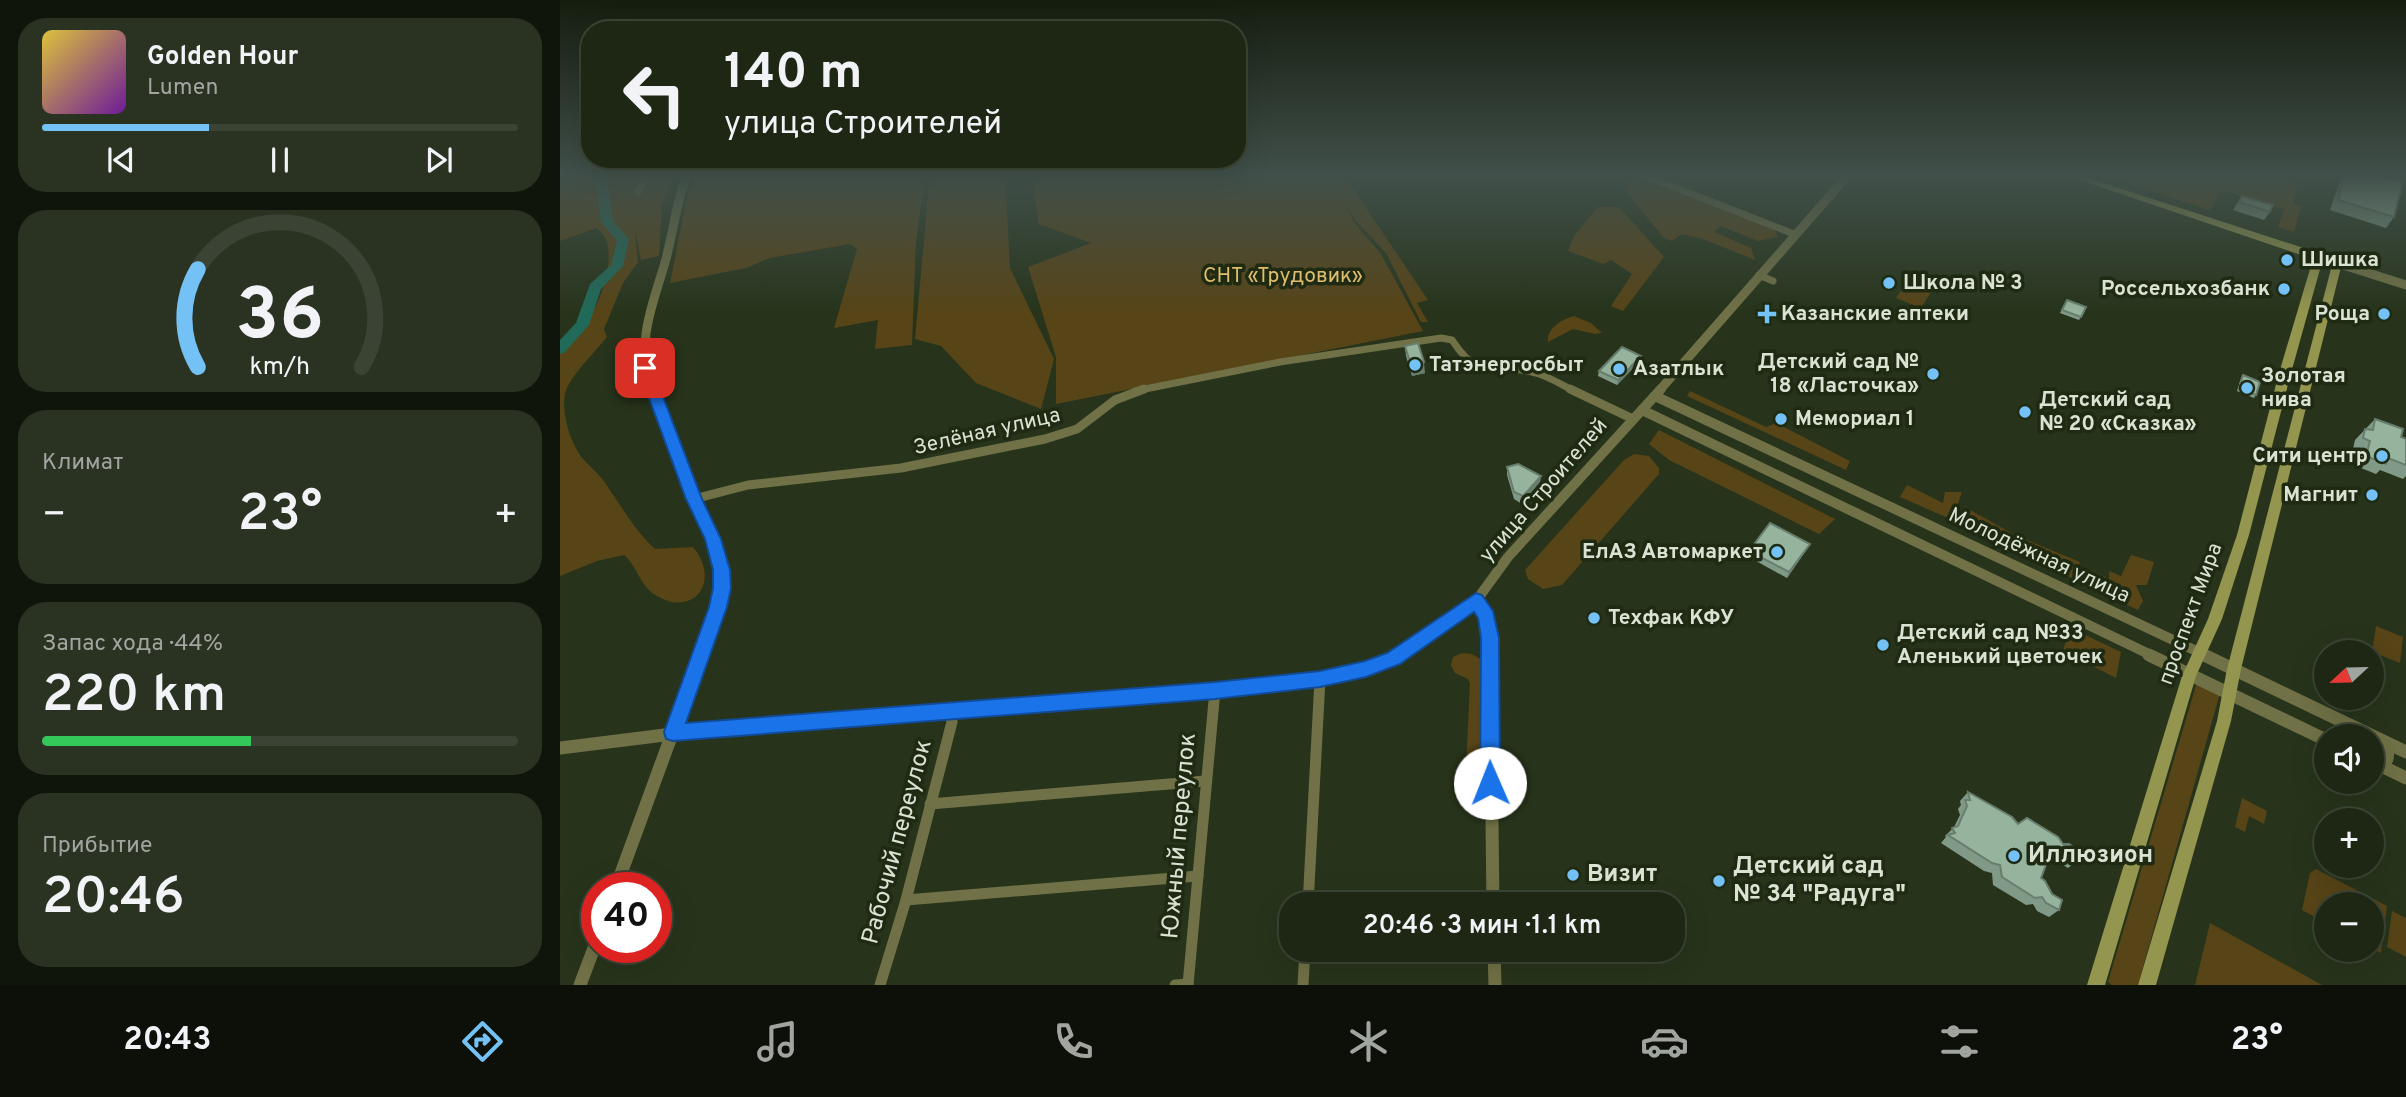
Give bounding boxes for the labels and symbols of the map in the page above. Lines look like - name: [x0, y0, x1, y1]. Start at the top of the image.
- place label: Шишка: [2301, 247, 2379, 274]
- marker: Шишка: [2279, 252, 2295, 268]
- park label: СНТ «Трудовик»: [1203, 263, 1363, 290]
- place label: Школа № 3: [1903, 270, 2023, 297]
- marker: Школа № 3: [1881, 275, 1897, 291]
- place label: Россельхозбанк: [2101, 276, 2270, 303]
- marker: Россельхозбанк: [2276, 281, 2292, 297]
- place label: Казанские аптеки: [1781, 301, 1969, 328]
- place label: Роща: [2314, 301, 2370, 328]
- marker: Казанские аптеки: [1759, 306, 1775, 322]
- marker: Роща: [2376, 306, 2392, 322]
- pin: [615, 338, 675, 398]
- place label: Детский сад № 18 «Ласточка»: [1758, 349, 1919, 400]
- place label: Татэнергосбыт: [1429, 352, 1584, 379]
- place label: Азатлык: [1633, 356, 1724, 383]
- marker: Татэнергосбыт: [1407, 357, 1423, 373]
- marker: Азатлык: [1611, 361, 1627, 377]
- place label: Золотая нива: [2261, 363, 2346, 414]
- marker: Детский сад № 18 «Ласточка»: [1925, 366, 1941, 382]
- marker: Золотая нива: [2239, 380, 2255, 396]
- place label: Детский сад № 20 «Сказка»: [2039, 387, 2197, 438]
- street label: Зелёная улица: [911, 402, 1063, 462]
- marker: Детский сад № 20 «Сказка»: [2017, 404, 2033, 420]
- place label: Мемориал 1: [1795, 406, 1914, 433]
- marker: Мемориал 1: [1773, 411, 1789, 427]
- street label: улица Строителей: [1474, 413, 1614, 569]
- place label: Сити центр: [2252, 443, 2368, 470]
- marker: Сити центр: [2374, 448, 2390, 464]
- place label: Магнит: [2283, 482, 2358, 509]
- marker: Магнит: [2364, 487, 2380, 503]
- street label: Молодёжная улица: [1944, 502, 2134, 610]
- place label: ЕлАЗ Автомаркет: [1582, 539, 1763, 566]
- street label: проспект Мира: [2153, 539, 2229, 689]
- marker: ЕлАЗ Автомаркет: [1769, 544, 1785, 560]
- place label: Техфак КФУ: [1608, 605, 1734, 632]
- marker: Техфак КФУ: [1586, 610, 1602, 626]
- place label: Детский сад №33 Аленький цветочек: [1897, 620, 2103, 671]
- marker: Детский сад №33 Аленький цветочек: [1875, 637, 1891, 653]
- north arrow: [2314, 640, 2384, 710]
- street label: Южный переулок: [1156, 732, 1204, 940]
- street label: Рабочий переулок: [856, 736, 940, 948]
- position arrow: [1453, 746, 1527, 820]
- place label: Иллюзион: [2028, 841, 2153, 871]
- marker: Иллюзион: [2006, 848, 2022, 864]
- place label: Детский сад № 34 "Радуга": [1733, 852, 1906, 910]
- place label: Визит: [1587, 860, 1657, 890]
- marker: Визит: [1565, 867, 1581, 883]
- speed limit sign: 40: [581, 872, 672, 963]
- marker: Детский сад № 34 "Радуга": [1711, 873, 1727, 889]

